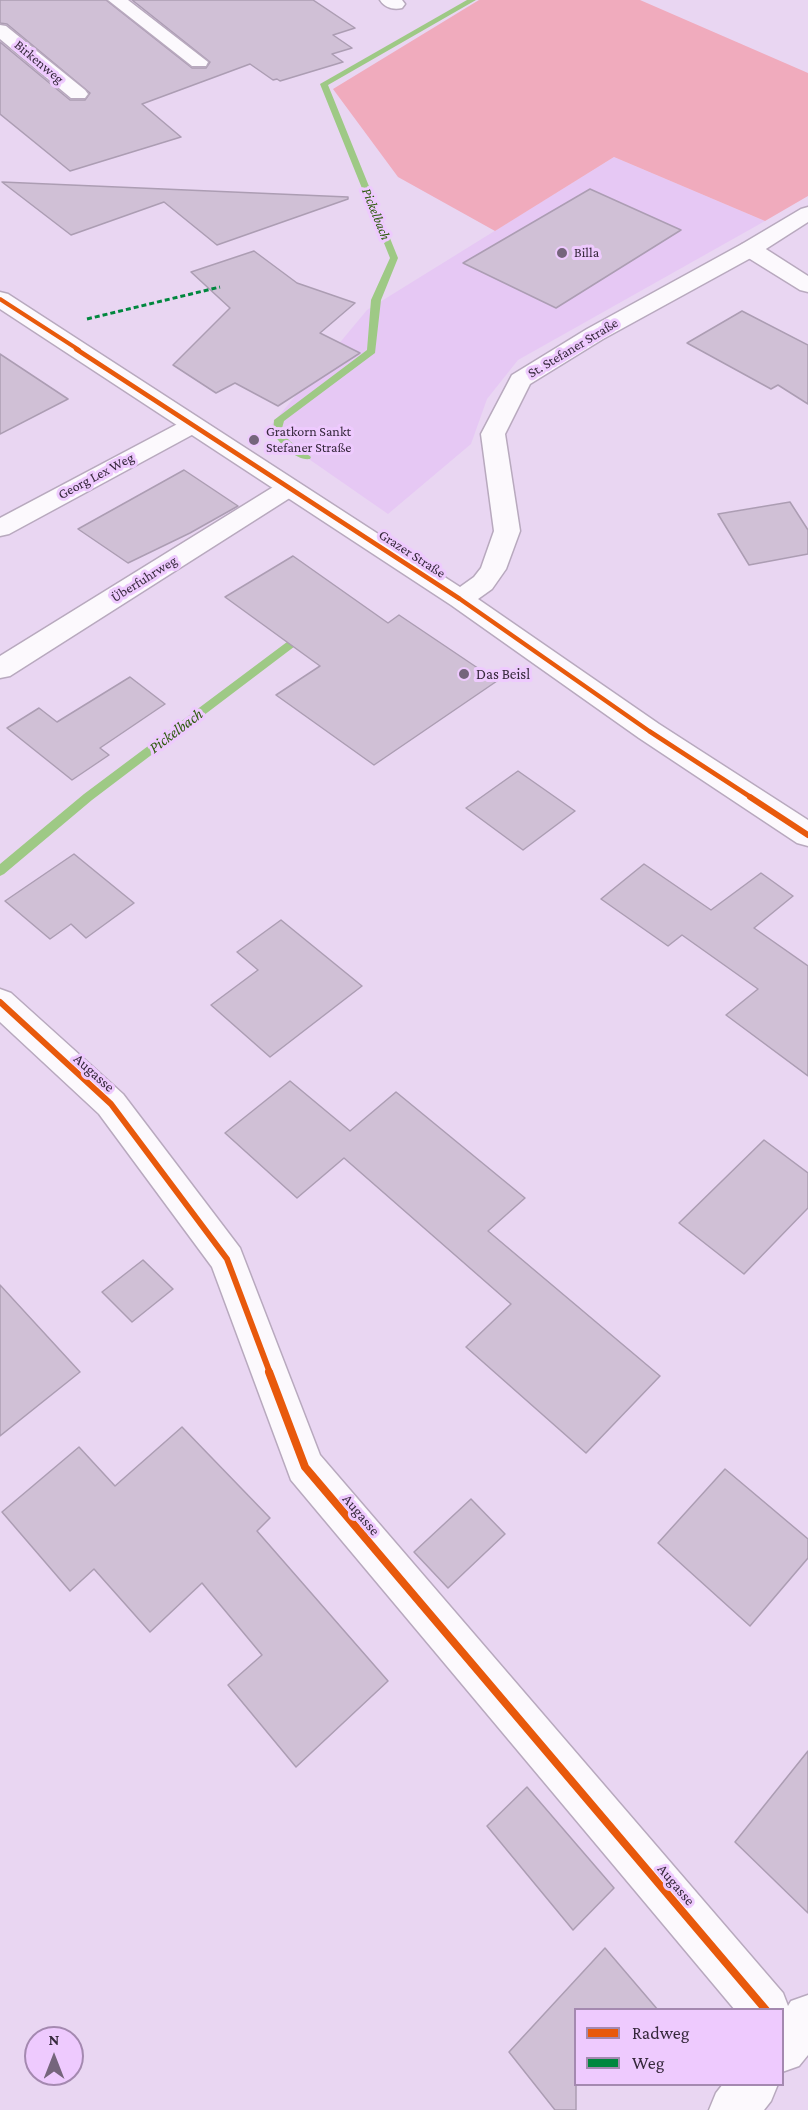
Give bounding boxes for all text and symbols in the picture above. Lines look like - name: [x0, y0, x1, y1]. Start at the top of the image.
- street label: Birkenweg: [11, 36, 67, 88]
- water label: Pickelbach: [358, 185, 394, 243]
- place label: Billa: [574, 245, 599, 261]
- marker: Billa: [555, 246, 569, 260]
- street label: St. Stefaner Straße: [525, 314, 621, 382]
- place label: Gratkorn Sankt Stefaner Straße: [266, 424, 351, 456]
- marker: Gratkorn Sankt Stefaner Straße: [247, 433, 261, 447]
- street label: Georg Lex Weg: [55, 449, 137, 503]
- street label: Grazer Straße: [376, 526, 448, 582]
- street label: Überfuhrweg: [108, 552, 180, 606]
- place label: Das Beisl: [476, 665, 530, 683]
- marker: Das Beisl: [457, 667, 471, 681]
- water label: Pickelbach: [145, 704, 207, 758]
- street label: Augasse: [70, 1050, 118, 1096]
- street label: Augasse: [338, 1491, 384, 1539]
- street label: Augasse: [653, 1861, 699, 1909]
- legend: [574, 2008, 784, 2086]
- text: Radweg: [632, 2023, 689, 2043]
- north arrow: [24, 2026, 84, 2086]
- text: N: [49, 2031, 59, 2048]
- text: Weg: [632, 2053, 664, 2073]

